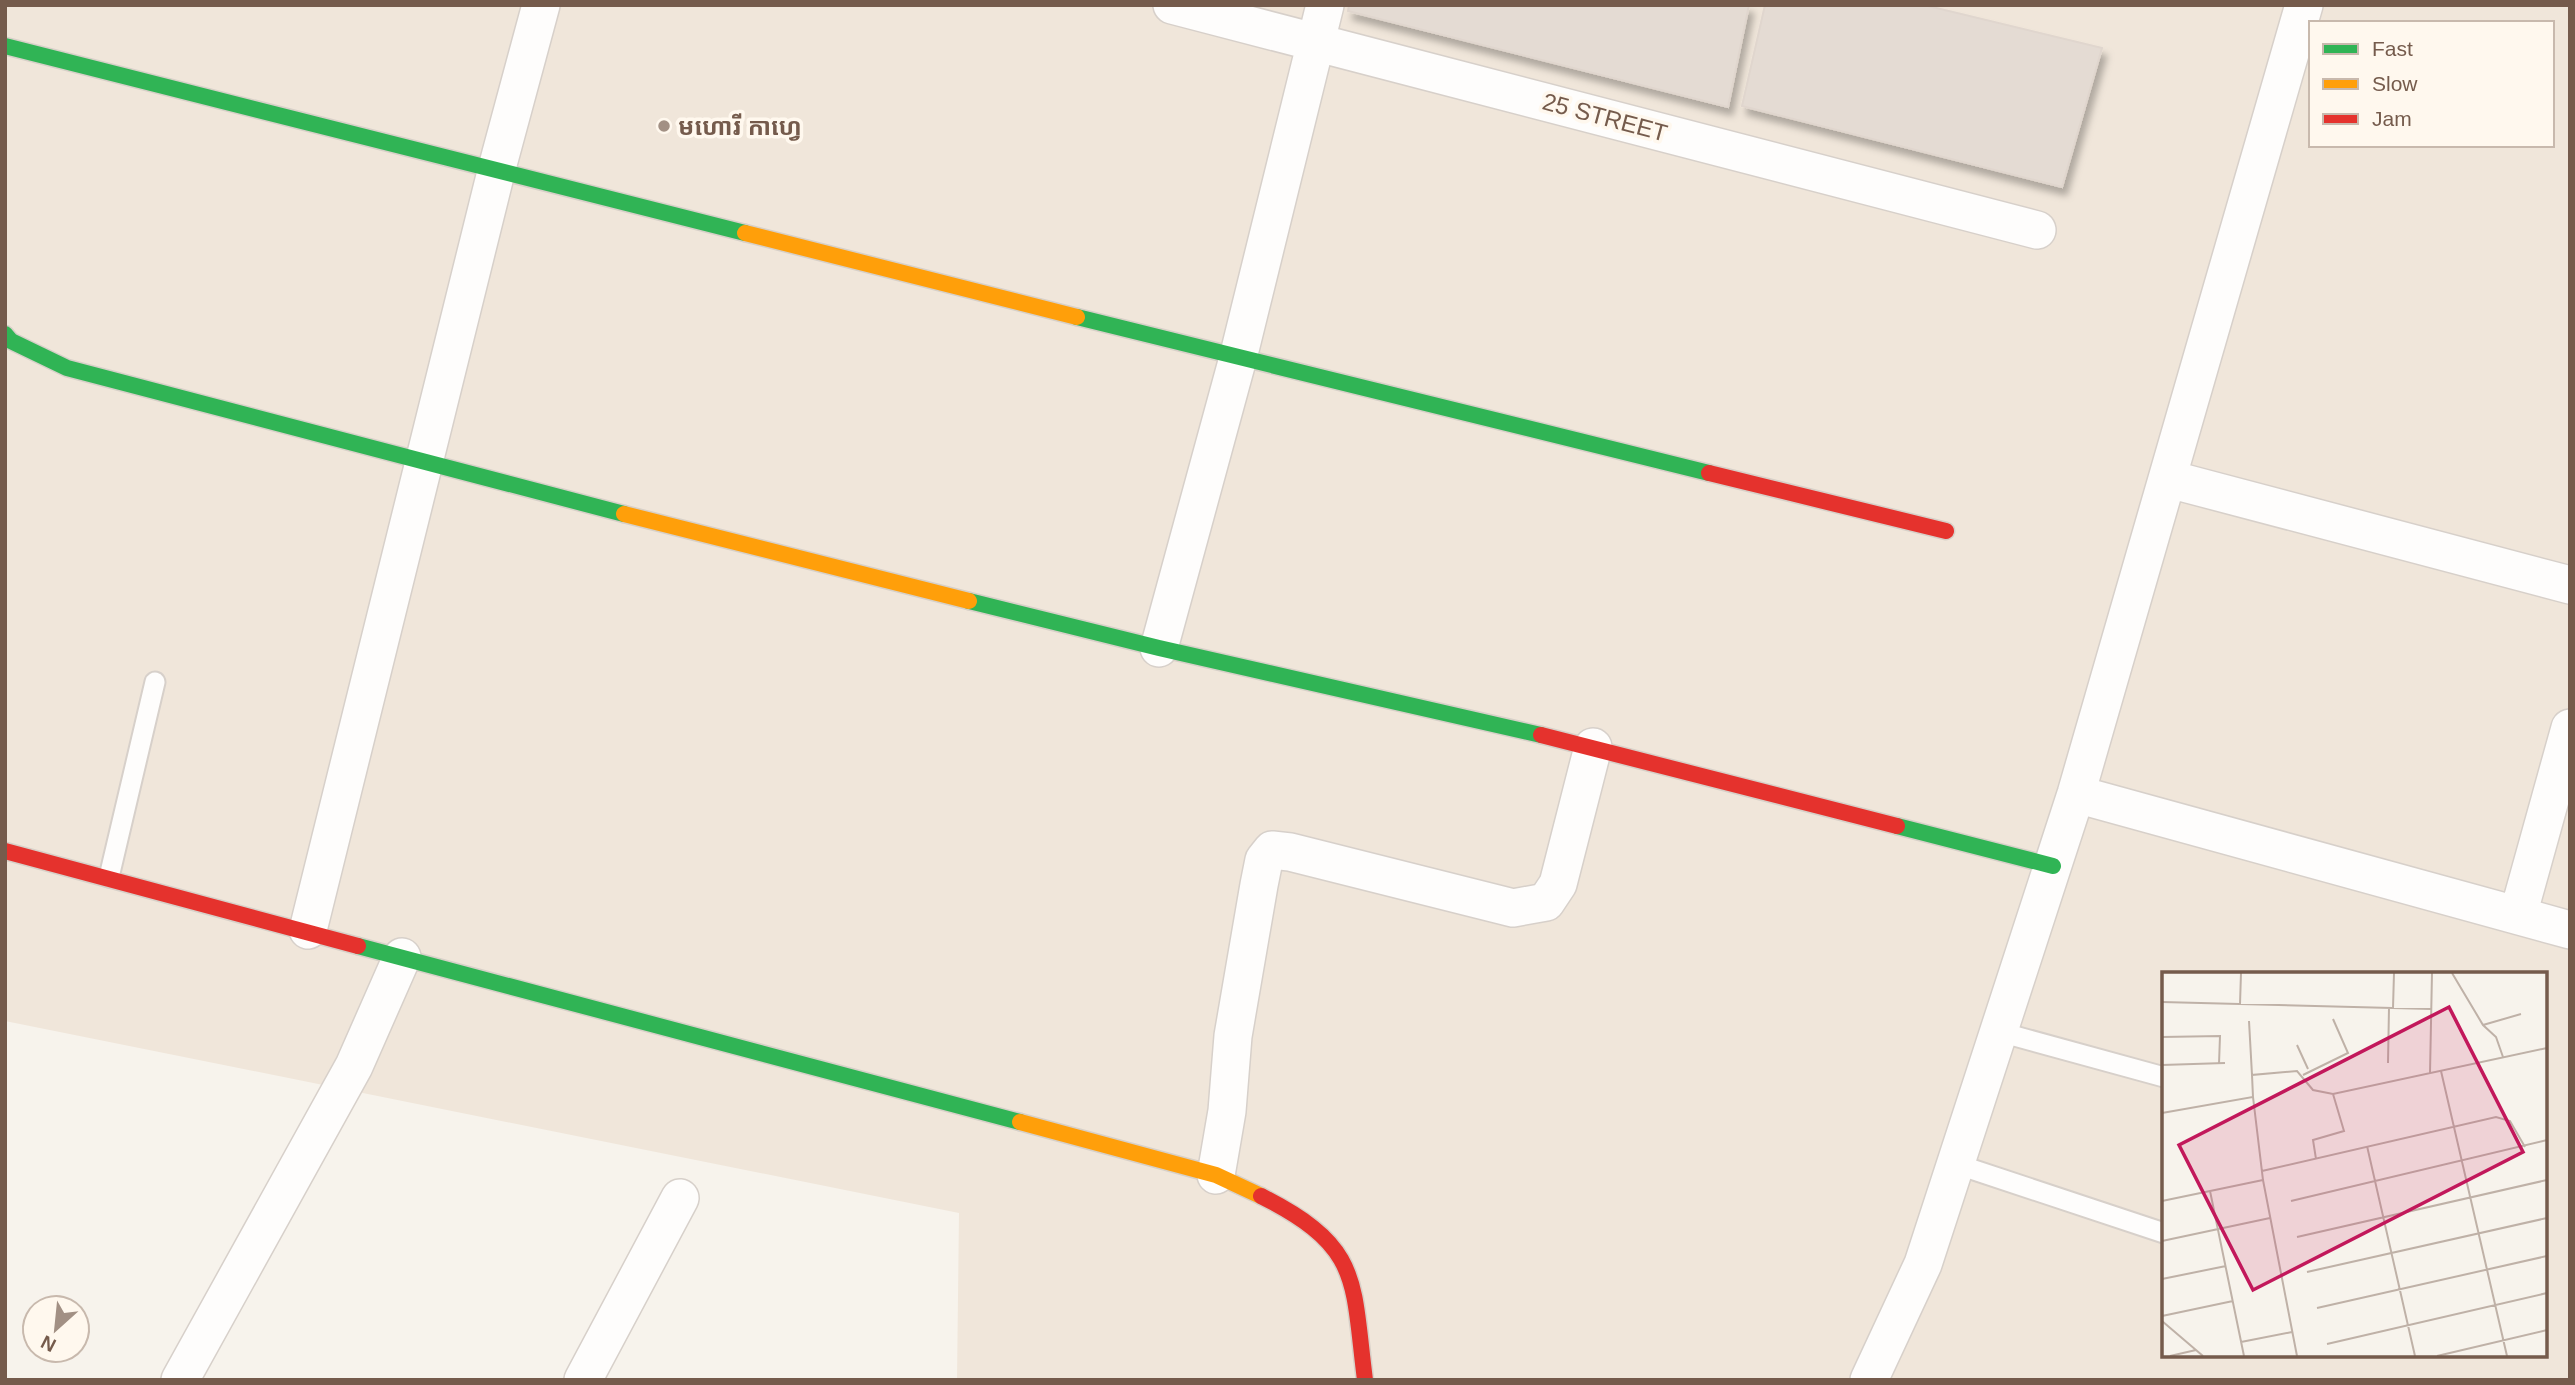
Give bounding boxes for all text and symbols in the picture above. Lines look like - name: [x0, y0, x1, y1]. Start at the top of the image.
- legend: [2309, 21, 2554, 147]
- text: Fast: [2372, 37, 2413, 60]
- text: Slow: [2372, 72, 2418, 95]
- street label: 25 STREET: [1540, 87, 1671, 147]
- text: Jam: [2372, 107, 2412, 130]
- place label: មហោរី កាហ្វេ: [678, 113, 802, 141]
- marker: មហោរី កាហ្វេ: [656, 118, 672, 134]
- inset map: [2162, 972, 2547, 1357]
- north arrow: [21, 1294, 91, 1364]
- text: N: [38, 1331, 59, 1356]

